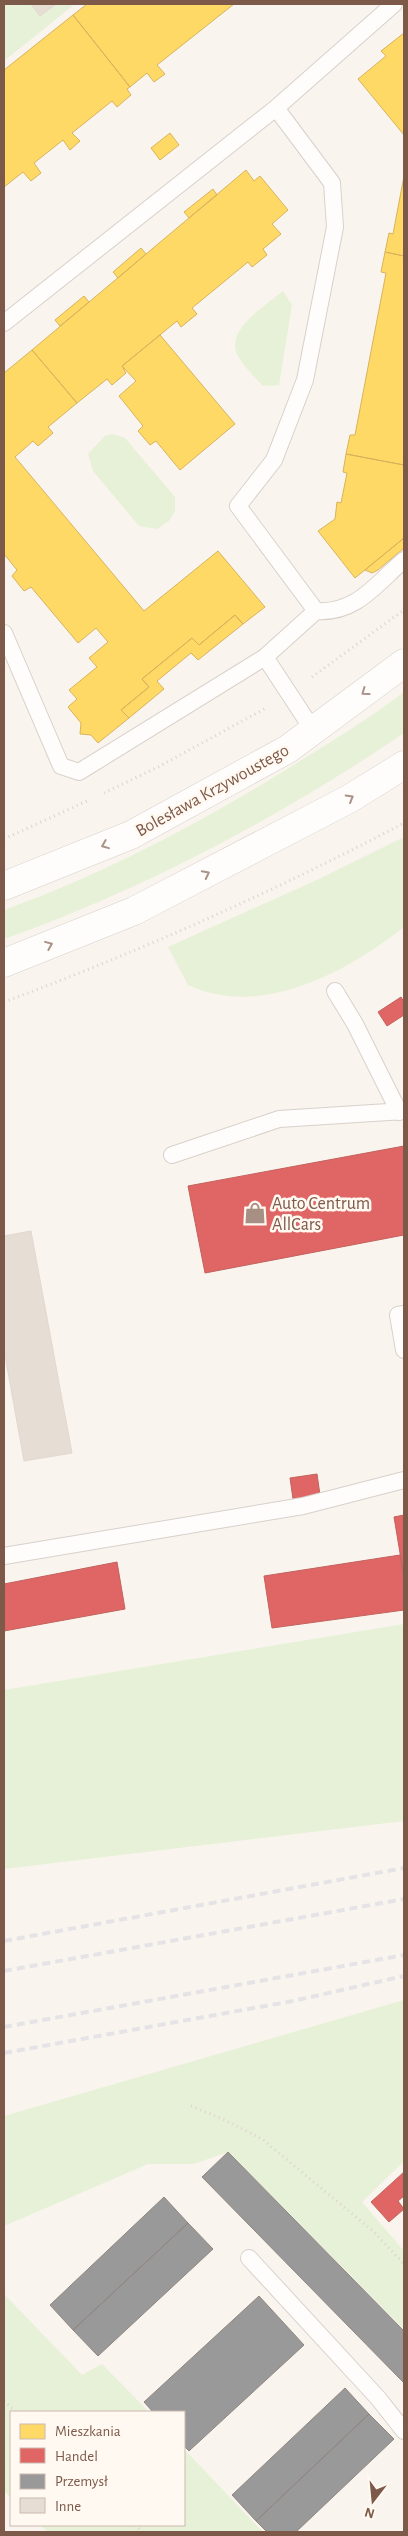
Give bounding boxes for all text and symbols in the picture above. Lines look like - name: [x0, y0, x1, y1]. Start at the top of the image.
- one-way arrow: [361, 686, 371, 695]
- street label: Bolesława Krzywoustego: [133, 741, 292, 840]
- one-way arrow: [345, 795, 354, 805]
- one-way arrow: [101, 839, 110, 849]
- one-way arrow: [201, 870, 210, 880]
- one-way arrow: [44, 940, 53, 951]
- place label: Auto Centrum AllCars: [272, 1195, 370, 1234]
- shop icon: Auto Centrum AllCars: [242, 1200, 268, 1226]
- legend: [10, 2411, 185, 2526]
- text: Mieszkania: [55, 2424, 121, 2439]
- text: Handel: [55, 2449, 98, 2464]
- text: Przemysł: [55, 2474, 108, 2489]
- north arrow: [348, 2476, 398, 2526]
- text: Inne: [55, 2499, 81, 2514]
- text: N: [363, 2504, 376, 2521]

